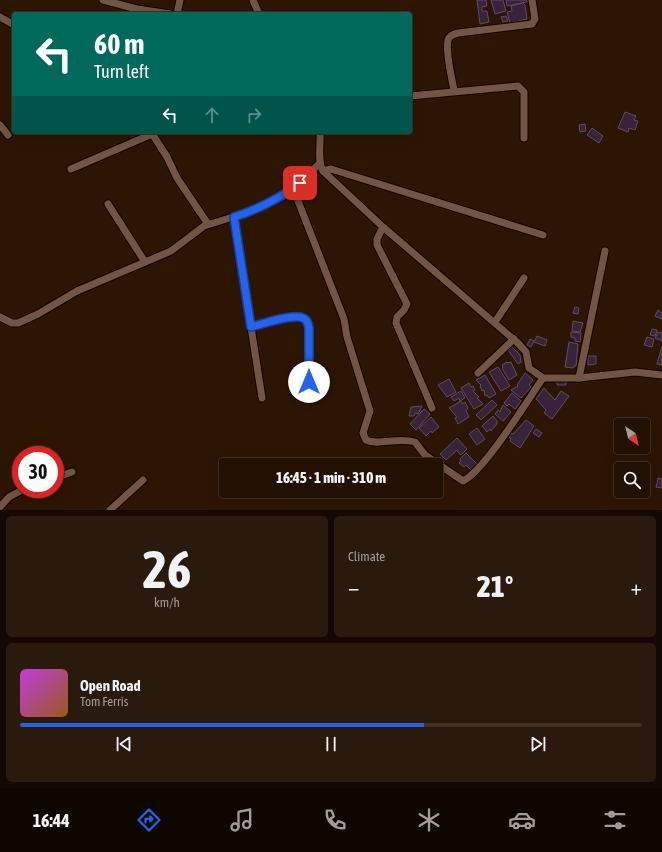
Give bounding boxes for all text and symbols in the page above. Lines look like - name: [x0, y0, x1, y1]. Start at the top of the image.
- icon: left: [28, 28, 80, 80]
- text: 60 m: [94, 28, 144, 60]
- text: Turn left: [94, 61, 149, 82]
- icon: left: [159, 104, 181, 126]
- icon: ahead: [201, 104, 223, 126]
- icon: right: [243, 104, 265, 126]
- pin: [283, 166, 317, 200]
- icon: arrive: [289, 172, 311, 194]
- position arrow: [288, 361, 330, 403]
- north arrow: [614, 418, 650, 454]
- map controls: [614, 418, 650, 498]
- speed limit sign: 30: [12, 446, 64, 498]
- button: search: [614, 462, 650, 498]
- text: 16:45 · 1 min · 310 m: [276, 469, 386, 486]
- text: 26: [143, 539, 191, 599]
- text: Climate: [348, 549, 385, 564]
- text: 21°: [477, 569, 513, 603]
- text: −: [348, 574, 359, 600]
- text: +: [631, 574, 642, 600]
- text: km/h: [154, 595, 180, 610]
- text: Open Road: [80, 677, 141, 694]
- text: Tom Ferris: [80, 694, 128, 709]
- icon: previous: [113, 733, 135, 755]
- icon: pause: [320, 733, 342, 755]
- icon: next: [527, 733, 549, 755]
- icon: directions: [135, 806, 163, 834]
- icon: music: [228, 806, 256, 834]
- icon: phone: [321, 806, 349, 834]
- icon: climate: [415, 806, 443, 834]
- icon: car: [508, 806, 536, 834]
- icon: filters: [601, 806, 629, 834]
- text: 16:44: [33, 810, 70, 831]

